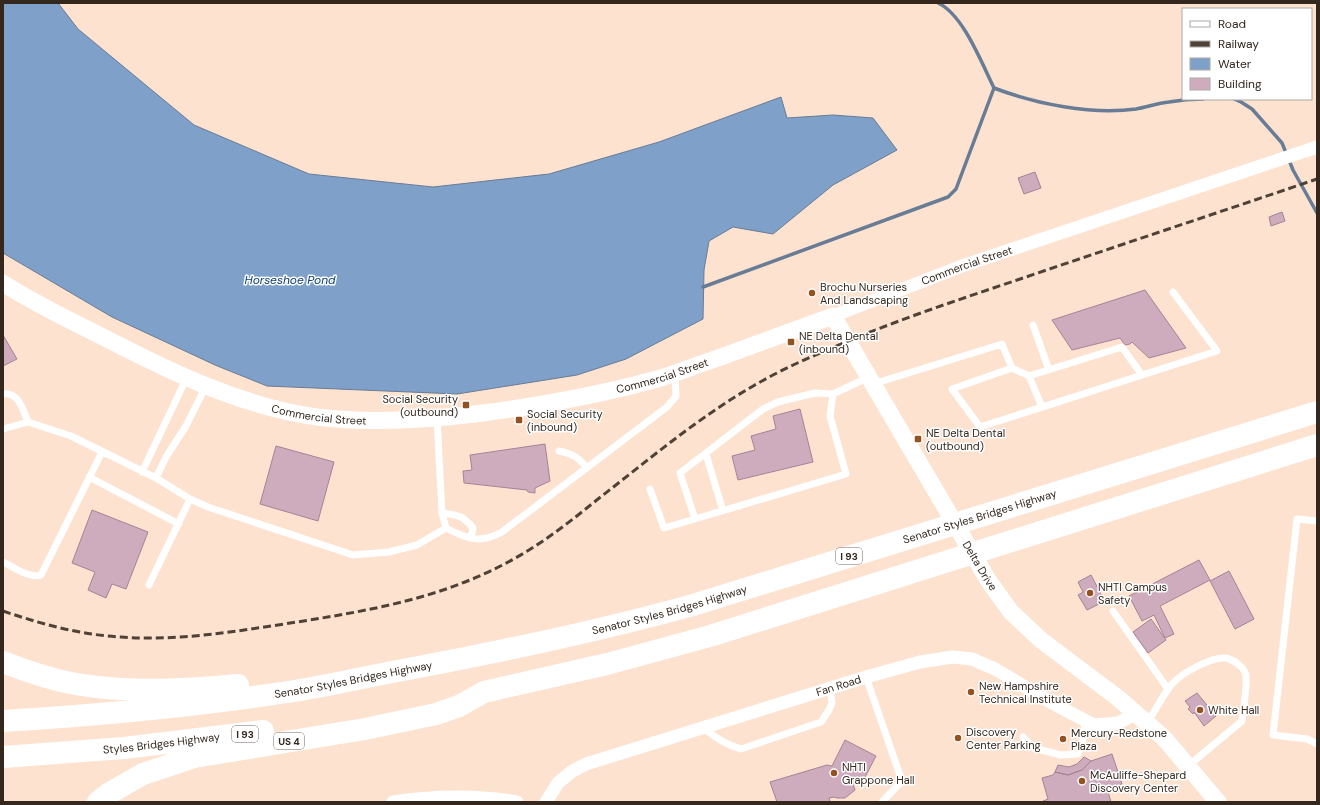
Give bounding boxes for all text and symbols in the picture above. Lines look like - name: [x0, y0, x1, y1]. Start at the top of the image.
- legend: [1182, 8, 1312, 100]
- text: Road: [1218, 16, 1246, 32]
- text: Railway: [1218, 36, 1259, 52]
- text: Water: [1218, 56, 1252, 72]
- text: Building: [1218, 76, 1262, 92]
- street label: Commercial Street: [919, 243, 1014, 288]
- water label: Horseshoe Pond: [244, 272, 336, 288]
- place label: Brochu Nurseries And Landscaping: [820, 280, 908, 307]
- marker: Brochu Nurseries And Landscaping: [807, 288, 817, 298]
- place label: NE Delta Dental (inbound): [799, 329, 878, 356]
- marker: NE Delta Dental (inbound): [786, 337, 796, 347]
- street label: Commercial Street: [615, 355, 710, 396]
- place label: Social Security (outbound): [382, 392, 458, 419]
- marker: Social Security (outbound): [461, 400, 471, 410]
- street label: Commercial Street: [270, 401, 367, 428]
- place label: Social Security (inbound): [527, 407, 603, 434]
- marker: Social Security (inbound): [514, 415, 524, 425]
- place label: NE Delta Dental (outbound): [926, 426, 1005, 453]
- marker: NE Delta Dental (outbound): [913, 434, 923, 444]
- street label: Senator Styles Bridges Highway: [901, 486, 1058, 547]
- street label: Delta Drive: [960, 538, 1000, 593]
- road number: I 93: [836, 548, 862, 564]
- place label: NHTI Campus Safety: [1098, 580, 1167, 607]
- street label: Senator Styles Bridges Highway: [591, 582, 749, 638]
- marker: NHTI Campus Safety: [1085, 588, 1095, 598]
- street label: Senator Styles Bridges Highway: [273, 658, 433, 701]
- street label: Fan Road: [814, 672, 863, 699]
- place label: New Hampshire Technical Institute: [979, 679, 1072, 706]
- marker: New Hampshire Technical Institute: [966, 687, 976, 697]
- place label: White Hall: [1208, 703, 1259, 717]
- marker: White Hall: [1195, 705, 1205, 715]
- place label: Discovery Center Parking: [966, 725, 1041, 752]
- road number: I 93: [232, 726, 258, 742]
- place label: Mercury-Redstone Plaza: [1071, 726, 1167, 753]
- street label: Styles Bridges Highway: [102, 729, 221, 757]
- road number: US 4: [274, 733, 304, 749]
- marker: Discovery Center Parking: [953, 733, 963, 743]
- marker: Mercury-Redstone Plaza: [1058, 734, 1068, 744]
- place label: NHTI Grappone Hall: [842, 760, 915, 787]
- marker: NHTI Grappone Hall: [829, 768, 839, 778]
- place label: McAuliffe-Shepard Discovery Center: [1090, 768, 1186, 795]
- marker: McAuliffe-Shepard Discovery Center: [1077, 776, 1087, 786]

